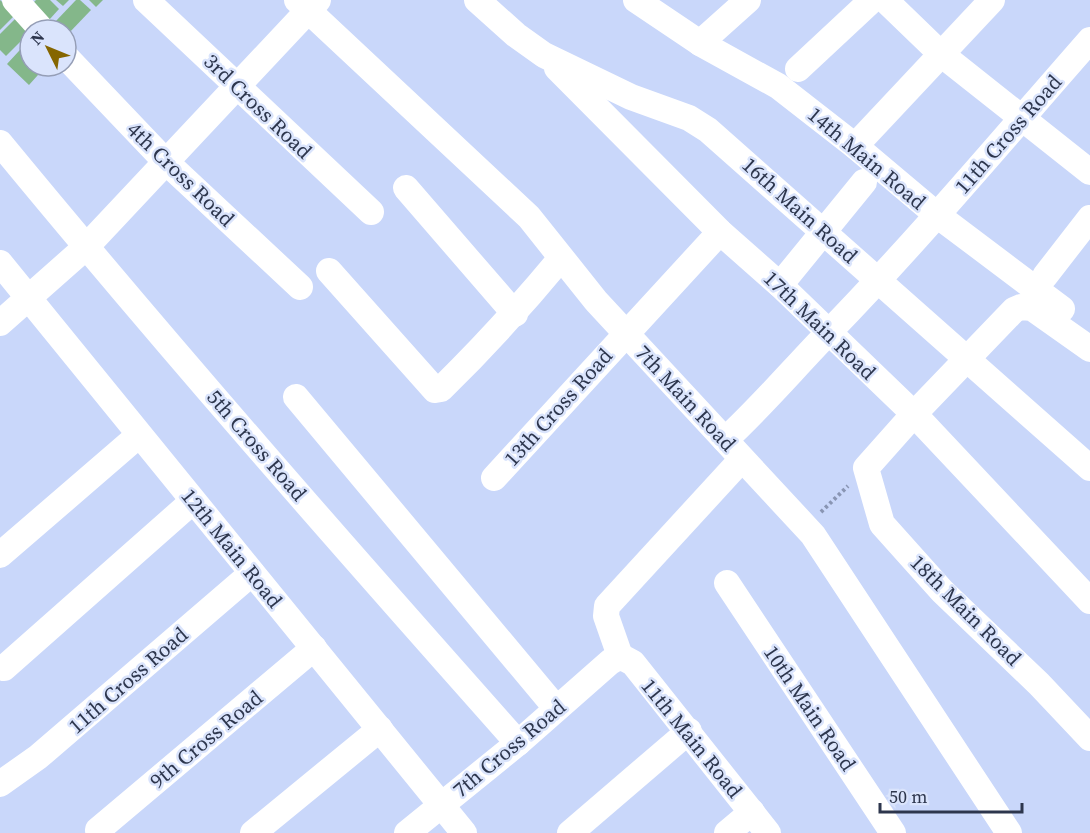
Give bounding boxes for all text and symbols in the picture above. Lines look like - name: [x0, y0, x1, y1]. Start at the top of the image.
- north arrow: [18, 18, 78, 78]
- text: N: [25, 26, 49, 50]
- street label: 3rd Cross Road: [198, 47, 319, 165]
- street label: 11th Cross Road: [948, 68, 1068, 200]
- street label: 14th Main Road: [802, 100, 932, 216]
- street label: 4th Cross Road: [121, 115, 241, 233]
- street label: 16th Main Road: [736, 150, 864, 270]
- street label: 17th Main Road: [757, 264, 883, 386]
- street label: 7th Main Road: [629, 339, 743, 458]
- street label: 13th Cross Road: [497, 342, 619, 472]
- street label: 5th Cross Road: [200, 383, 314, 507]
- street label: 12th Main Road: [175, 482, 289, 614]
- street label: 18th Main Road: [904, 548, 1028, 672]
- street label: 11th Cross Road: [62, 620, 194, 740]
- street label: 10th Main Road: [757, 639, 863, 777]
- street label: 11th Main Road: [635, 672, 749, 804]
- street label: 9th Cross Road: [143, 683, 269, 795]
- street label: 7th Cross Road: [446, 692, 572, 804]
- scale bar: [880, 776, 1022, 814]
- text: 50 m: [889, 784, 927, 809]

